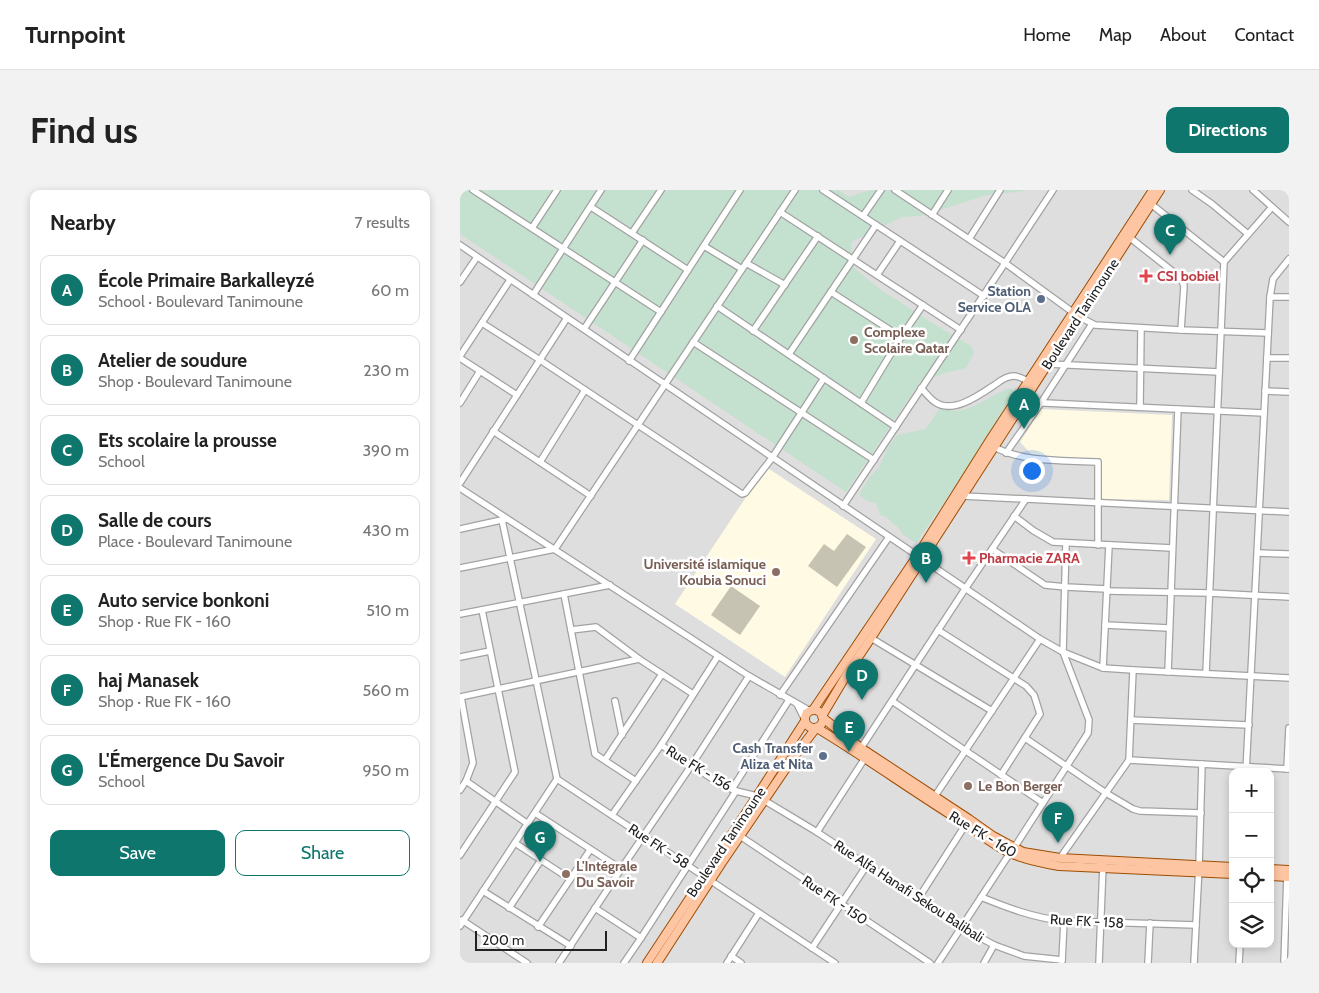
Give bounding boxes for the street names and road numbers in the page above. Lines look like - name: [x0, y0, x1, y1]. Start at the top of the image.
- street label: Boulevard Tanimoune: [1037, 255, 1123, 373]
- street label: Rue FK - 156: [663, 741, 735, 795]
- street label: Boulevard Tanimoune: [683, 784, 769, 900]
- street label: Rue FK - 160: [946, 807, 1020, 861]
- street label: Rue FK - 58: [625, 820, 693, 872]
- street label: Rue Alfa Hanafi Sekou Balibali: [831, 836, 988, 946]
- street label: Rue FK - 150: [799, 871, 871, 929]
- street label: Rue FK - 158: [1050, 910, 1124, 932]

